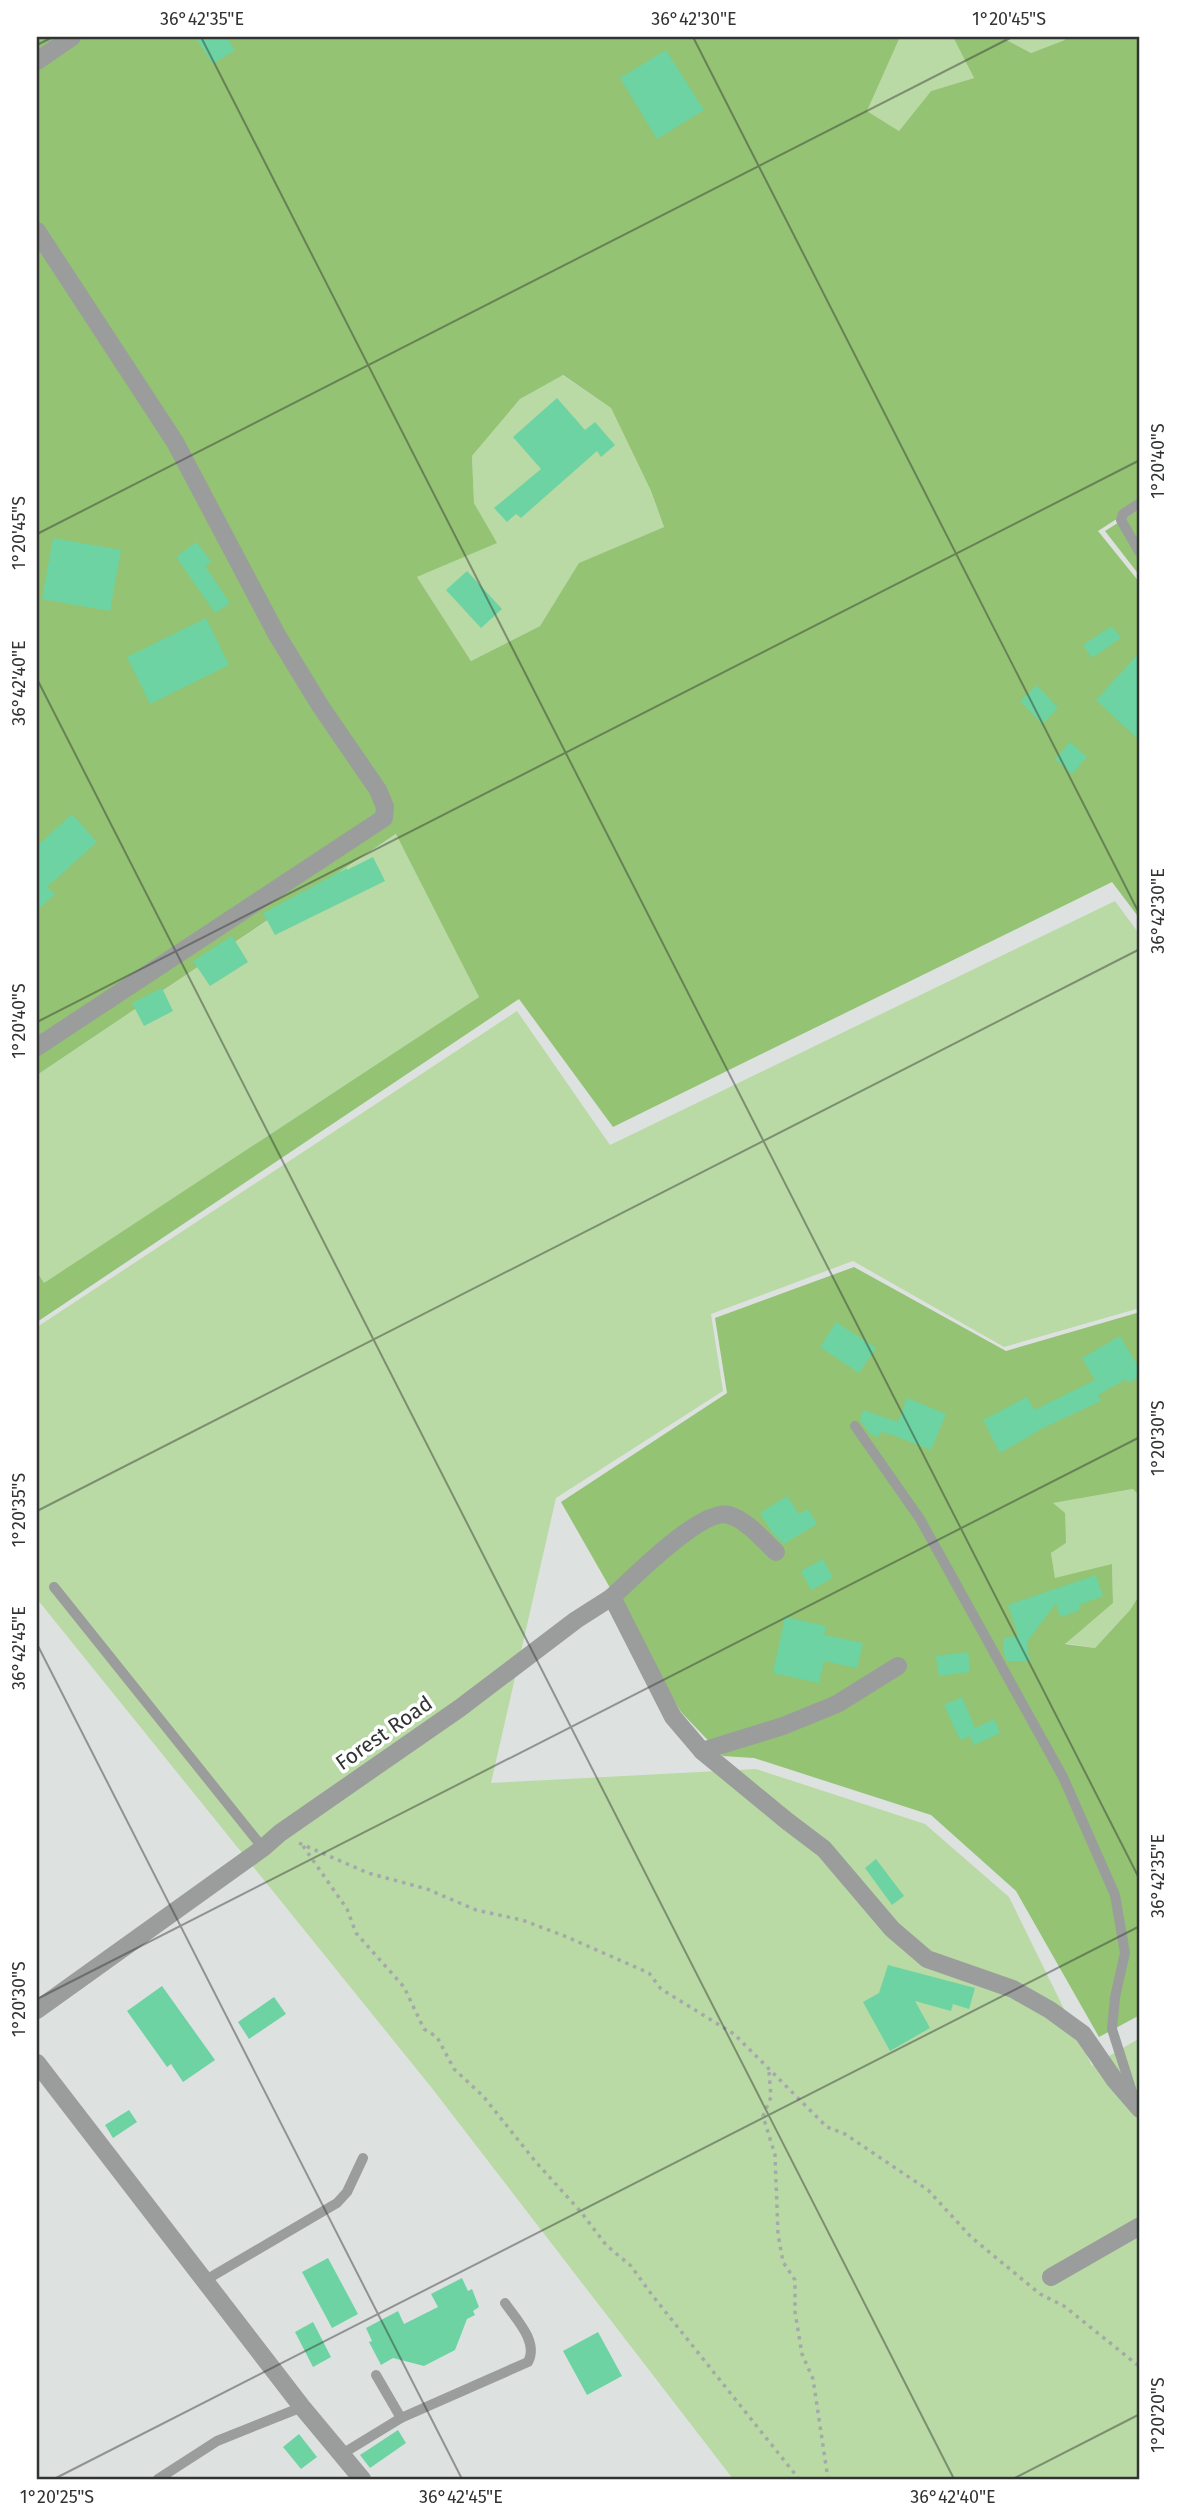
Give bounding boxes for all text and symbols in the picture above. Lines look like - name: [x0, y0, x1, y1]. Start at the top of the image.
- text: 36°42'35"E: [160, 8, 244, 30]
- text: 36°42'30"E: [651, 8, 737, 30]
- text: 1°20'45"S: [972, 8, 1046, 30]
- text: 1°20'40"S: [1147, 423, 1169, 499]
- text: 1°20'45"S: [8, 496, 30, 570]
- text: 36°42'40"E: [8, 640, 30, 726]
- text: 36°42'30"E: [1147, 868, 1169, 954]
- text: 1°20'40"S: [8, 983, 30, 1059]
- text: 1°20'30"S: [1147, 1400, 1169, 1476]
- text: 1°20'35"S: [8, 1473, 30, 1547]
- text: 36°42'45"E: [8, 1606, 30, 1690]
- street label: Forest Road: [331, 1690, 437, 1776]
- text: 36°42'35"E: [1147, 1834, 1169, 1918]
- text: 1°20'30"S: [8, 1961, 30, 2037]
- text: 1°20'20"S: [1147, 2377, 1169, 2453]
- text: 1°20'25"S: [20, 2486, 94, 2508]
- text: 36°42'45"E: [419, 2486, 503, 2508]
- text: 36°42'40"E: [910, 2486, 996, 2508]

